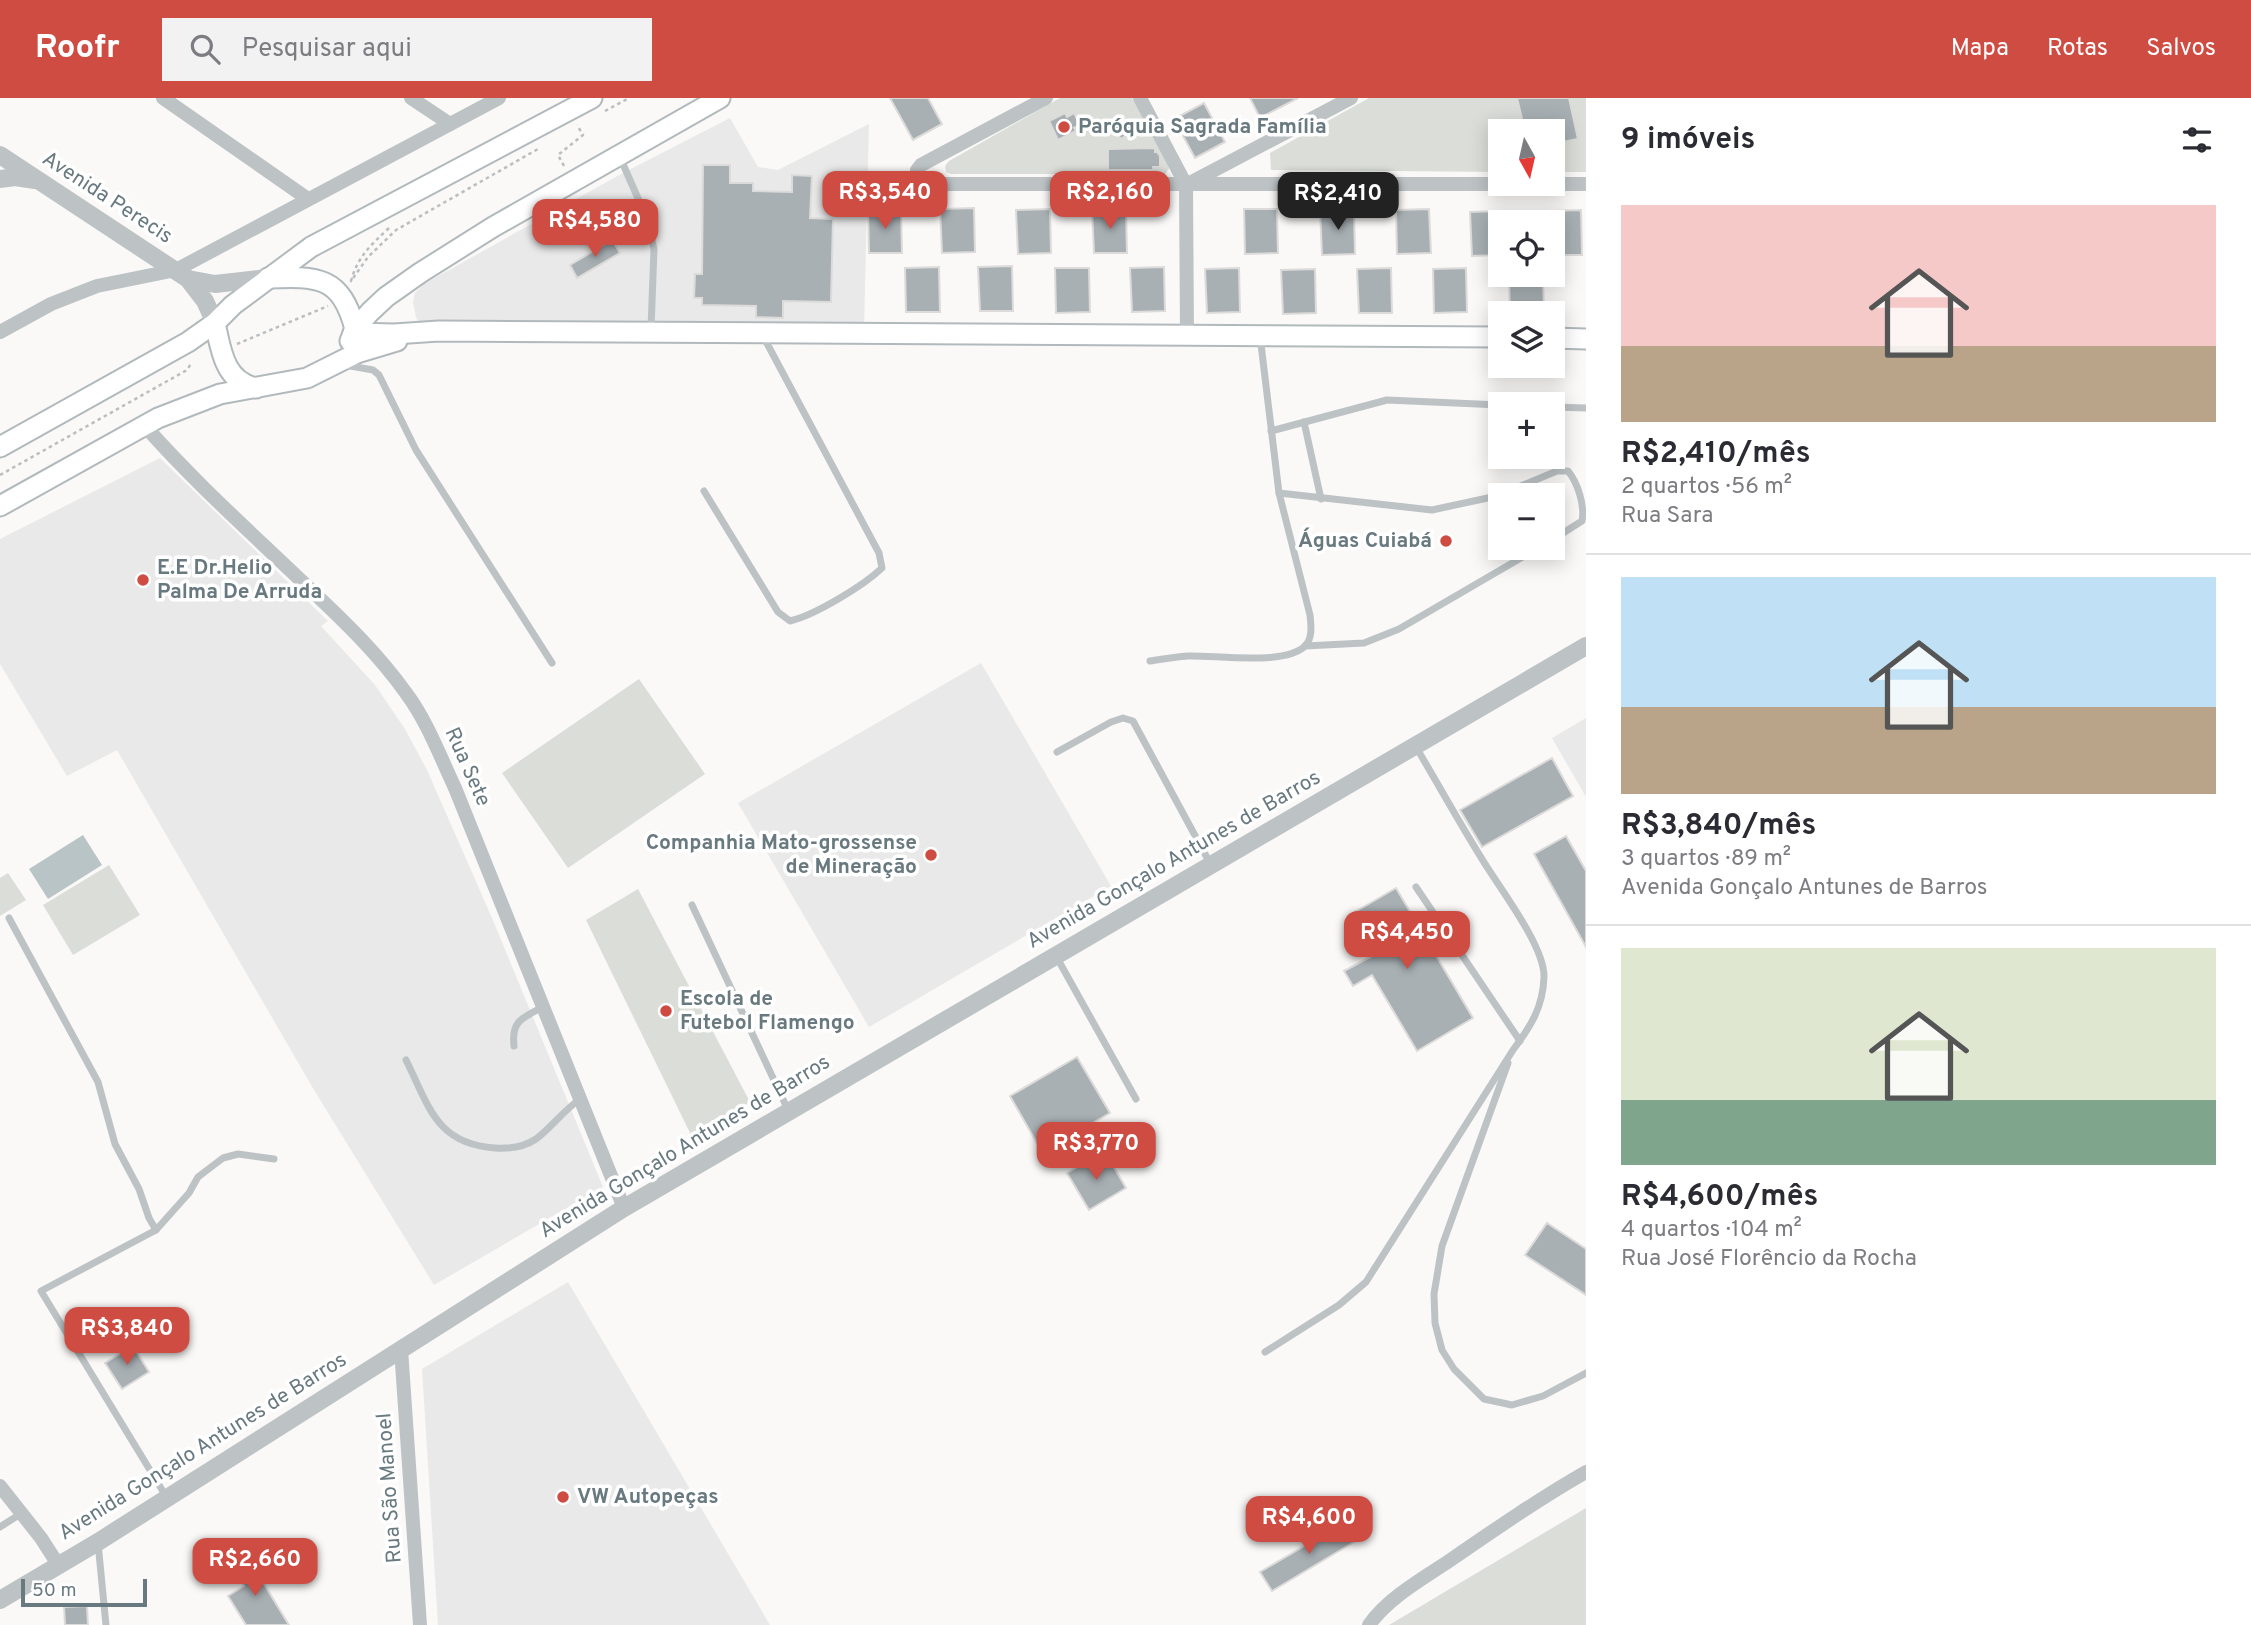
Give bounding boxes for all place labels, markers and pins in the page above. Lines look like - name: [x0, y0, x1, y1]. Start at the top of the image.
- place label: Paróquia Sagrada Família: [1078, 114, 1327, 141]
- marker: Paróquia Sagrada Família: [1056, 119, 1072, 135]
- pin: R$3,540: [820, 172, 950, 231]
- pin: R$2,160: [1045, 172, 1175, 231]
- pin: R$2,410: [1273, 172, 1403, 232]
- pin: R$4,580: [530, 200, 660, 259]
- place label: Águas Cuiabá: [1298, 527, 1432, 555]
- marker: Águas Cuiabá: [1438, 533, 1454, 549]
- place label: E.E Dr.Helio Palma De Arruda: [157, 555, 322, 606]
- marker: E.E Dr.Helio Palma De Arruda: [135, 572, 151, 588]
- place label: Companhia Mato-grossense de Mineração: [646, 830, 917, 881]
- marker: Companhia Mato-grossense de Mineração: [923, 847, 939, 863]
- pin: R$4,450: [1342, 912, 1472, 971]
- place label: Escola de Futebol Flamengo: [680, 986, 855, 1037]
- marker: Escola de Futebol Flamengo: [658, 1003, 674, 1019]
- pin: R$3,770: [1031, 1122, 1161, 1182]
- pin: R$3,840: [62, 1308, 192, 1367]
- place label: VW Autopeças: [577, 1484, 719, 1511]
- marker: VW Autopeças: [555, 1489, 571, 1505]
- pin: R$4,600: [1244, 1496, 1374, 1556]
- pin: R$2,660: [190, 1538, 320, 1598]

